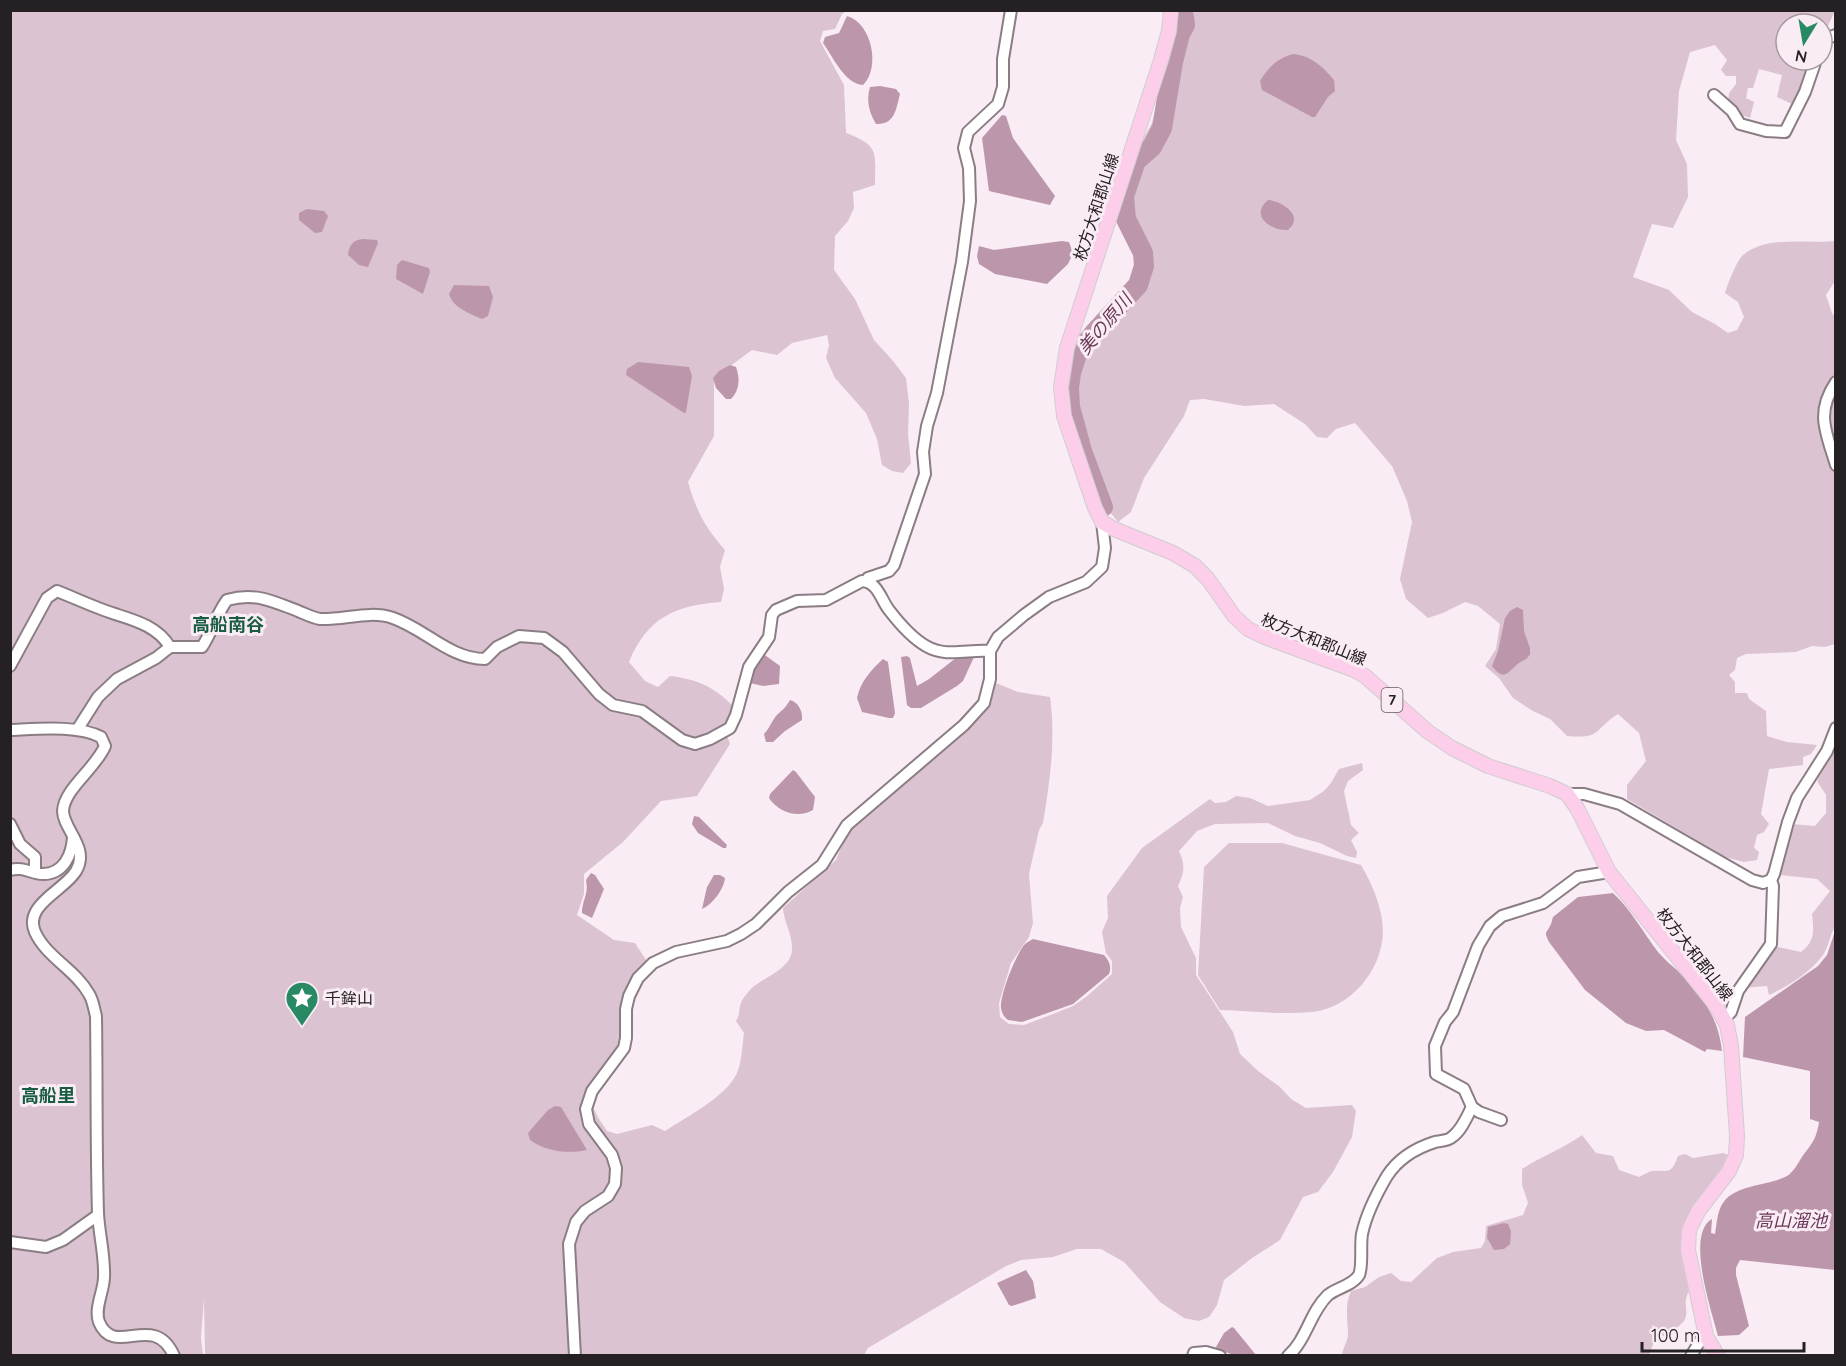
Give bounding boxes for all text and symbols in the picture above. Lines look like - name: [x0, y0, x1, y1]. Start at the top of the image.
- north arrow: [1774, 12, 1834, 72]
- text: N: [1793, 46, 1809, 68]
- street label: 枚方大和郡山線: [1069, 151, 1123, 263]
- water label: 美の原川: [1073, 287, 1138, 359]
- street label: 枚方大和郡山線: [1258, 609, 1370, 669]
- district label: 高船南谷: [192, 613, 264, 636]
- road number: 7: [1382, 688, 1402, 712]
- street label: 枚方大和郡山線: [1653, 904, 1737, 1004]
- place icon: 千鉾山: [284, 980, 320, 1027]
- place label: 千鉾山: [325, 988, 373, 1008]
- district label: 高船里: [21, 1084, 75, 1107]
- water label: 高山溜池: [1755, 1209, 1829, 1232]
- scale bar: [1642, 1315, 1804, 1353]
- text: 100 m: [1651, 1324, 1700, 1347]

